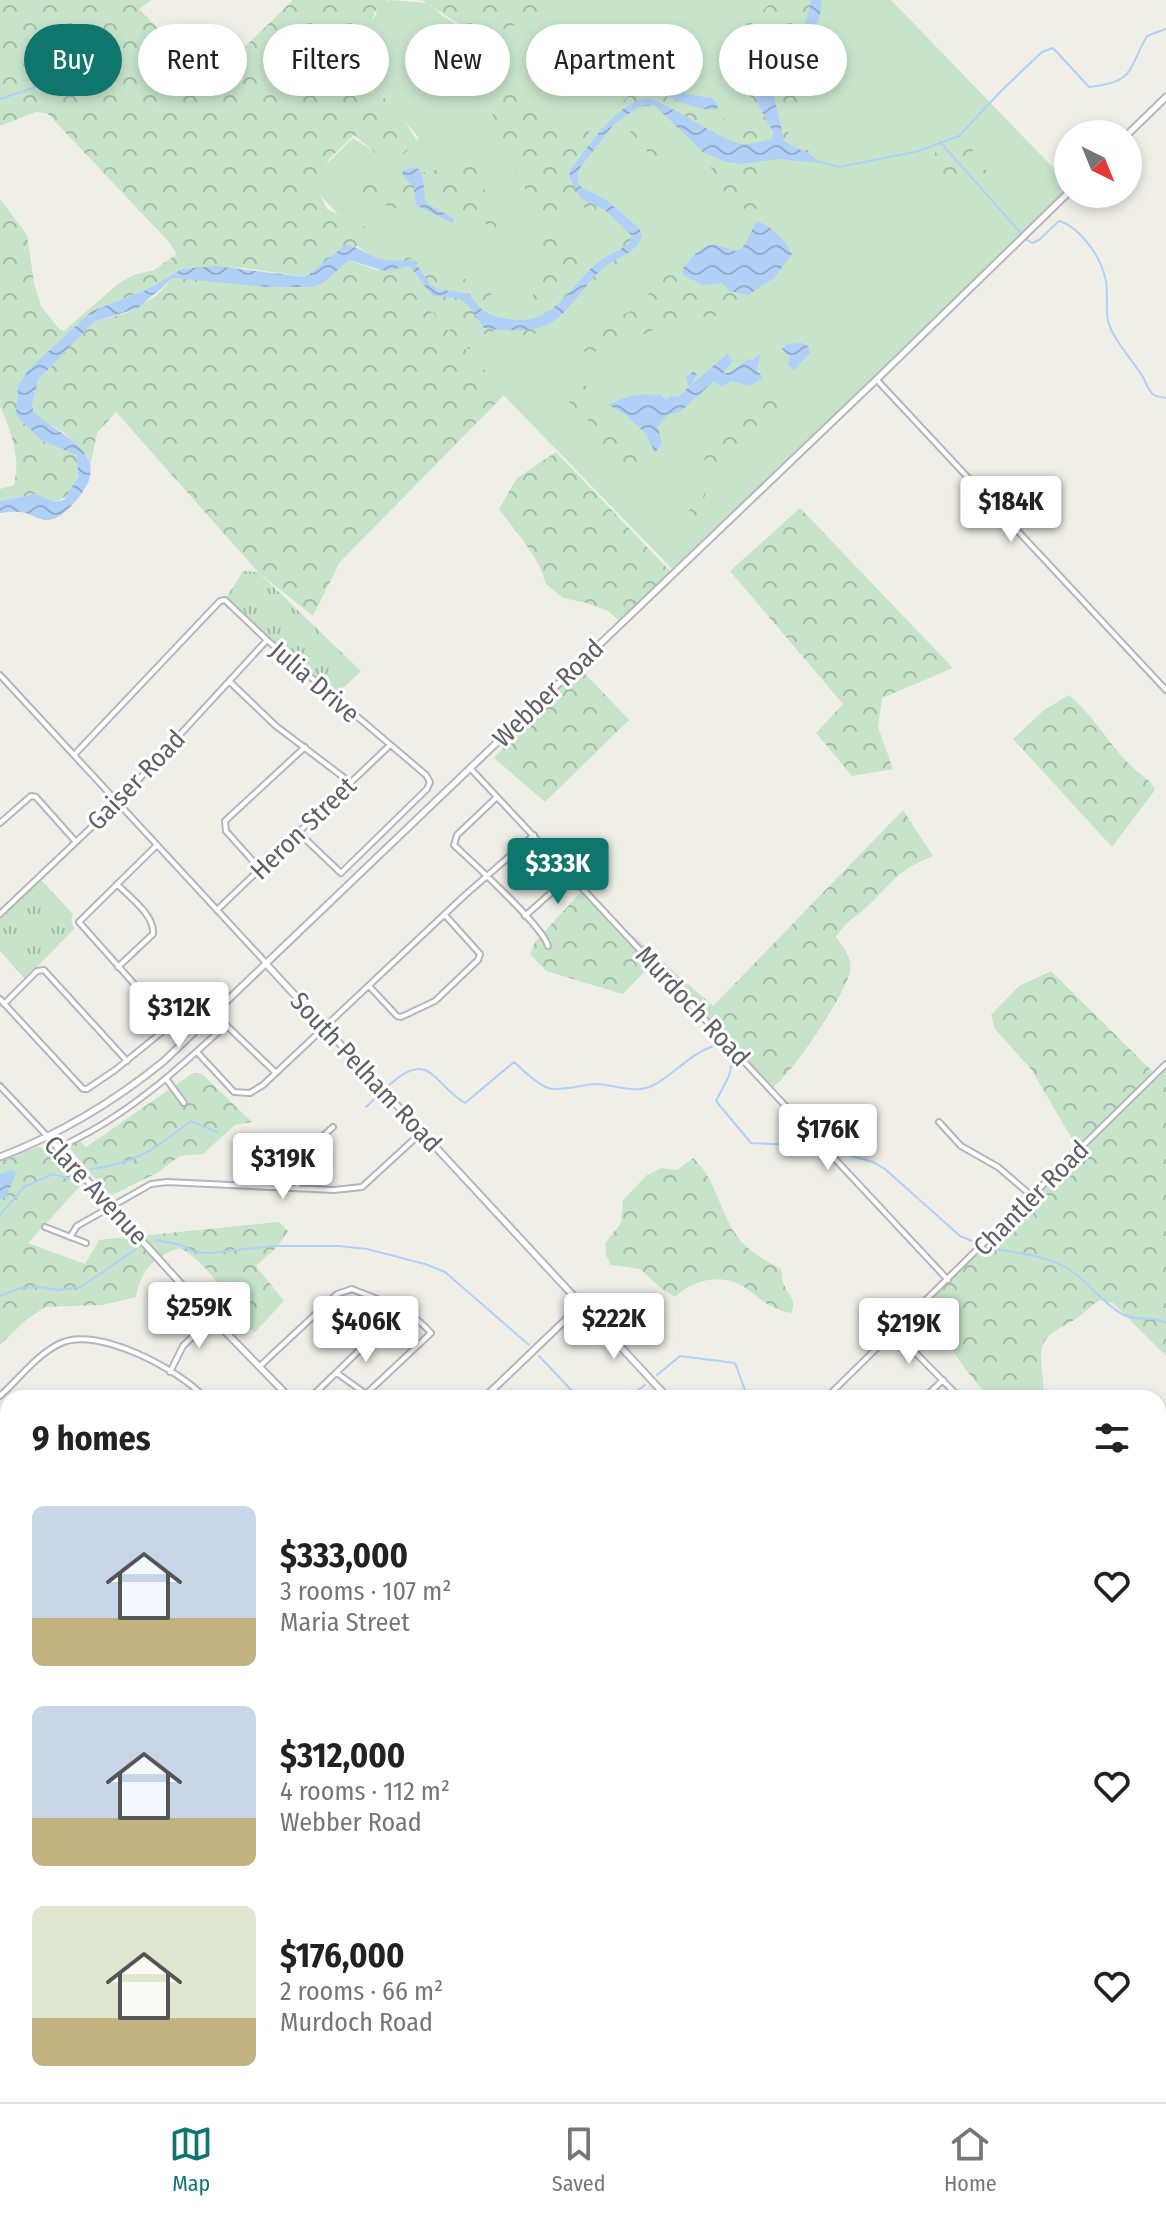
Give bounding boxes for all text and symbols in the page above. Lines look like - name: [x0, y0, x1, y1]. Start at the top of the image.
- chip: Buy: [24, 24, 122, 96]
- chip: Rent: [138, 24, 247, 96]
- chip: Filters: [263, 24, 389, 96]
- chip: New: [405, 24, 510, 96]
- chip: Apartment: [526, 24, 703, 96]
- chip: House: [719, 24, 847, 96]
- north arrow: [1054, 120, 1142, 208]
- map controls: [1054, 120, 1142, 208]
- pin: $184K: [955, 476, 1067, 544]
- text: $184K: [978, 486, 1044, 517]
- street label: Webber Road: [487, 633, 610, 754]
- street label: Julia Drive: [264, 635, 366, 730]
- street label: Gaiser Road: [81, 724, 192, 837]
- street label: Heron Street: [244, 770, 363, 886]
- pin: $333K: [502, 838, 614, 906]
- text: $333K: [526, 848, 590, 879]
- street label: Murdoch Road: [629, 940, 756, 1073]
- pin: $312K: [123, 982, 235, 1050]
- street label: South Pelham Road: [284, 986, 448, 1159]
- text: $312K: [148, 992, 210, 1023]
- pin: $176K: [772, 1104, 884, 1172]
- text: $176K: [797, 1114, 859, 1145]
- street label: Clare Avenue: [37, 1129, 154, 1251]
- pin: $319K: [227, 1133, 339, 1201]
- street label: Chantler Road: [967, 1134, 1095, 1262]
- text: $319K: [251, 1143, 315, 1174]
- pin: $259K: [143, 1282, 255, 1350]
- text: $259K: [166, 1292, 232, 1323]
- pin: $222K: [558, 1293, 670, 1361]
- pin: $406K: [310, 1296, 422, 1364]
- pin: $219K: [853, 1298, 965, 1366]
- text: $222K: [582, 1303, 646, 1334]
- text: $406K: [331, 1306, 401, 1337]
- text: $219K: [877, 1308, 941, 1339]
- icon: filters: [1090, 1416, 1134, 1460]
- text: 9 homes: [32, 1418, 151, 1459]
- text: $333,000: [280, 1535, 408, 1576]
- icon: home: [96, 1538, 192, 1634]
- icon: heart: [1090, 1564, 1134, 1608]
- text: 3 rooms · 107 m²: [280, 1576, 452, 1607]
- text: Maria Street: [280, 1607, 410, 1638]
- text: $312,000: [280, 1735, 405, 1776]
- icon: home: [96, 1738, 192, 1834]
- icon: heart: [1090, 1764, 1134, 1808]
- text: 4 rooms · 112 m²: [280, 1776, 450, 1807]
- text: Webber Road: [280, 1807, 422, 1838]
- text: $176,000: [280, 1935, 405, 1976]
- icon: home: [96, 1938, 192, 2034]
- icon: heart: [1090, 1964, 1134, 2008]
- text: 2 rooms · 66 m²: [280, 1976, 443, 2007]
- text: Murdoch Road: [280, 2007, 433, 2038]
- tab: Map: [169, 2122, 213, 2197]
- tab: Saved: [552, 2122, 606, 2197]
- tab: Home: [944, 2122, 997, 2197]

